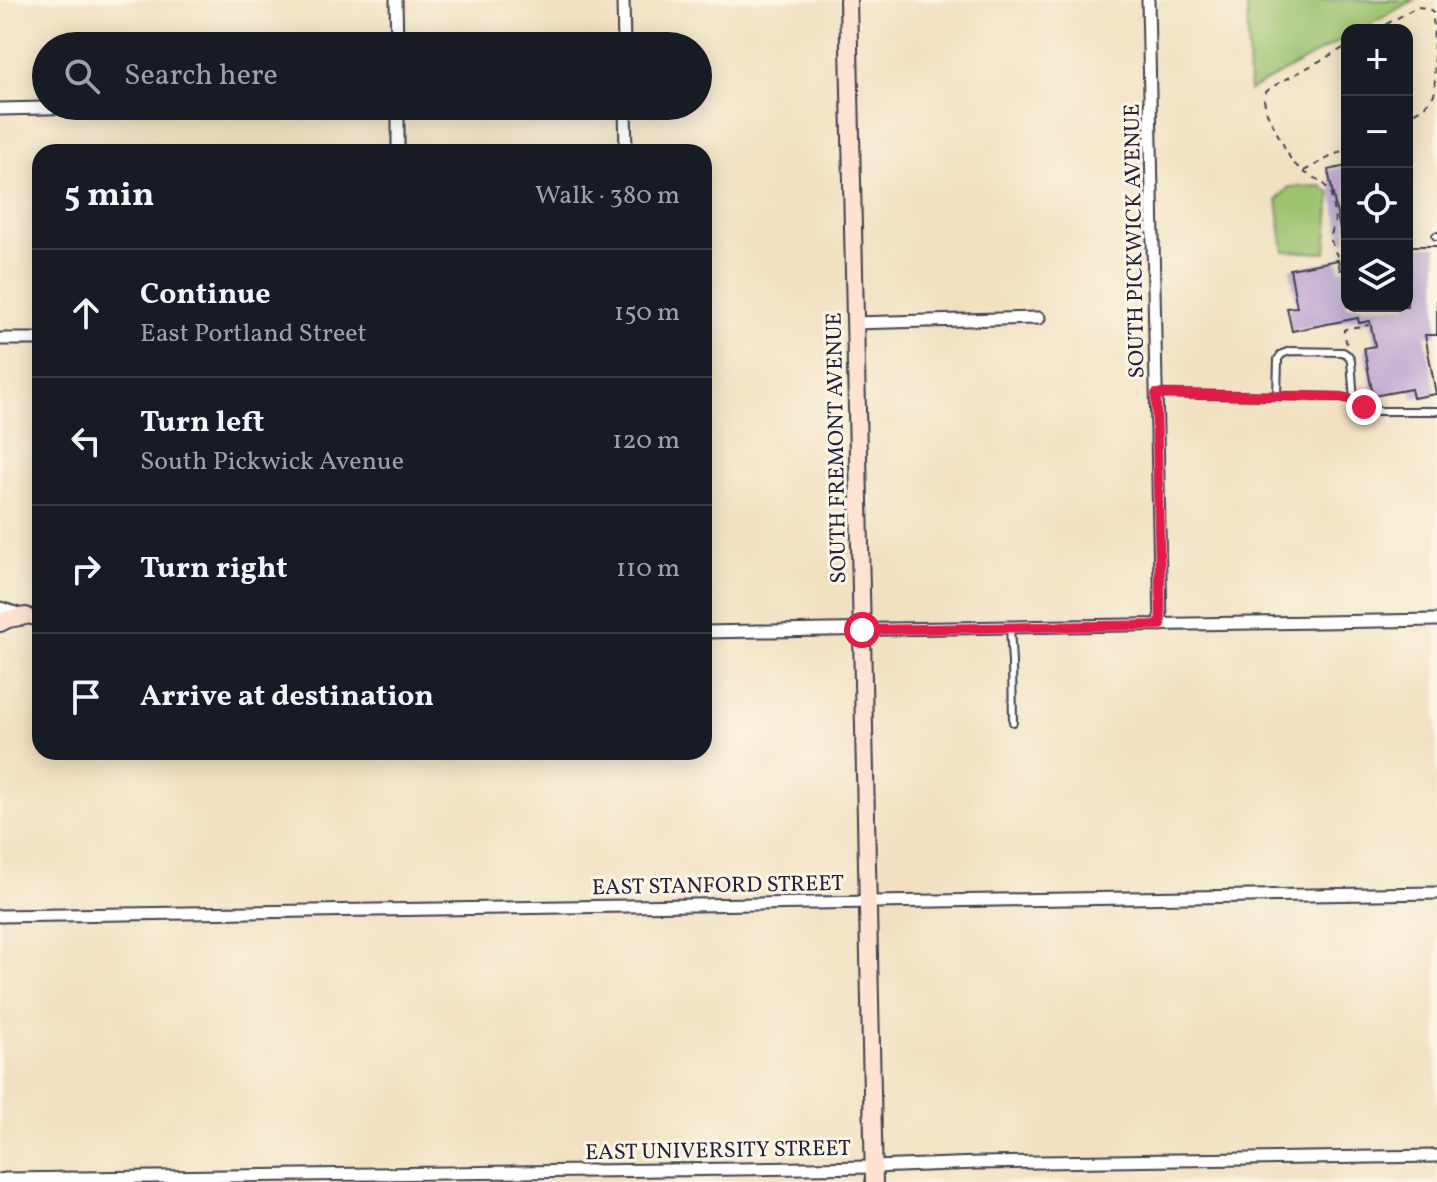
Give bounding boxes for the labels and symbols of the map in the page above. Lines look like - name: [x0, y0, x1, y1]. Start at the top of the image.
- street label: SOUTH PICKWICK AVENUE: [1118, 103, 1153, 379]
- street label: SOUTH FREMONT AVENUE: [820, 312, 855, 584]
- route end: [1346, 389, 1382, 425]
- route start: [844, 612, 880, 648]
- street label: EAST STANFORD STREET: [592, 869, 845, 904]
- street label: EAST UNIVERSITY STREET: [585, 1134, 851, 1169]

